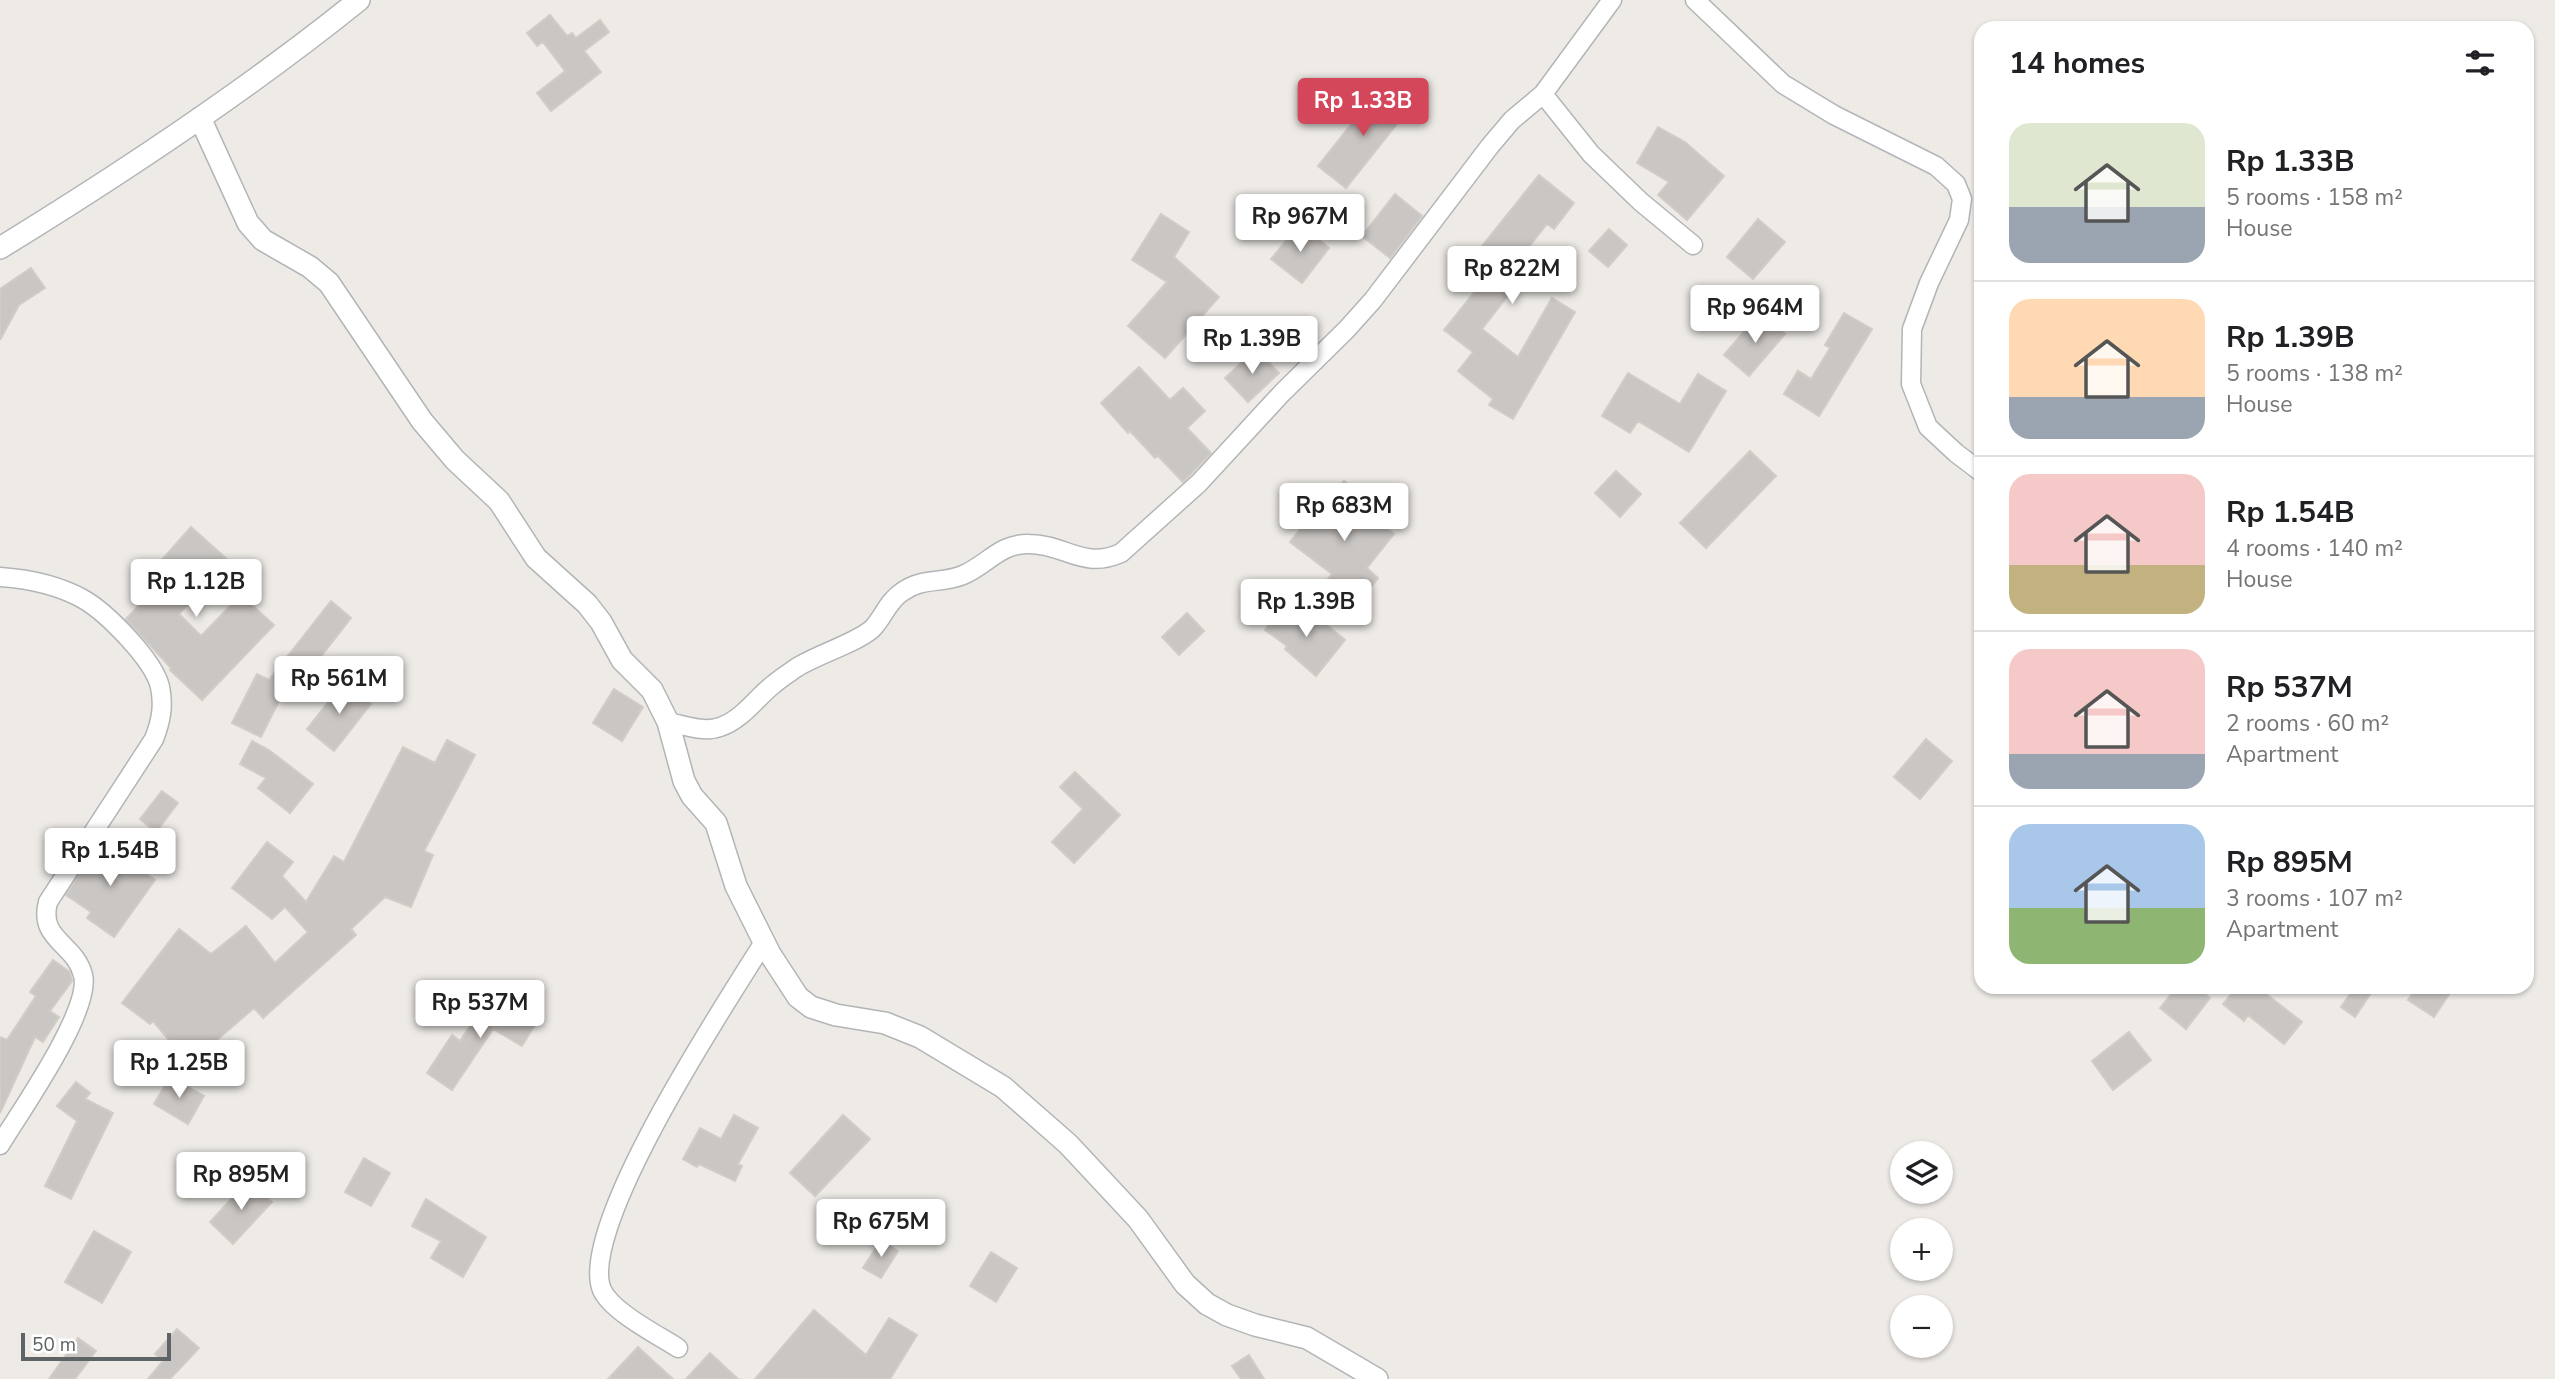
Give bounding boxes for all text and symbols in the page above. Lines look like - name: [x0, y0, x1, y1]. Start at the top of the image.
- text: 14 homes: [2009, 43, 2145, 84]
- icon: filters: [2461, 44, 2499, 82]
- pin: Rp 1.33B: [1291, 78, 1435, 138]
- text: Rp 1.33B: [1314, 85, 1412, 116]
- text: Rp 1.33B: [2226, 141, 2355, 182]
- icon: home: [2065, 151, 2149, 235]
- text: 5 rooms · 158 m²: [2226, 182, 2403, 213]
- pin: Rp 967M: [1235, 194, 1365, 254]
- text: Rp 967M: [1251, 201, 1349, 232]
- text: House: [2226, 213, 2293, 244]
- pin: Rp 822M: [1447, 246, 1577, 306]
- text: Rp 822M: [1463, 253, 1561, 284]
- pin: Rp 964M: [1690, 286, 1820, 345]
- text: Rp 964M: [1706, 292, 1804, 323]
- pin: Rp 1.39B: [1180, 316, 1324, 376]
- text: Rp 1.39B: [2226, 317, 2355, 358]
- text: Rp 1.39B: [1203, 323, 1301, 354]
- icon: home: [2065, 327, 2149, 411]
- text: 5 rooms · 138 m²: [2226, 358, 2403, 389]
- text: House: [2226, 389, 2293, 420]
- pin: Rp 683M: [1279, 484, 1409, 543]
- text: Rp 683M: [1295, 490, 1393, 521]
- text: Rp 1.54B: [2226, 492, 2355, 533]
- icon: home: [2065, 502, 2149, 586]
- text: 4 rooms · 140 m²: [2226, 533, 2403, 564]
- pin: Rp 1.12B: [124, 560, 268, 619]
- text: House: [2226, 564, 2293, 595]
- text: Rp 1.12B: [147, 566, 245, 597]
- pin: Rp 1.39B: [1234, 580, 1378, 639]
- text: Rp 1.39B: [1257, 586, 1355, 617]
- pin: Rp 561M: [274, 656, 404, 716]
- text: Rp 561M: [290, 663, 388, 694]
- text: Rp 537M: [2226, 667, 2353, 708]
- icon: home: [2065, 677, 2149, 761]
- text: 2 rooms · 60 m²: [2226, 708, 2389, 739]
- text: Apartment: [2226, 739, 2338, 770]
- pin: Rp 1.54B: [38, 828, 182, 888]
- text: Rp 1.54B: [61, 835, 159, 866]
- text: Rp 895M: [2226, 842, 2353, 883]
- icon: home: [2065, 852, 2149, 936]
- text: 3 rooms · 107 m²: [2226, 883, 2403, 914]
- text: Apartment: [2226, 914, 2338, 945]
- pin: Rp 537M: [415, 981, 545, 1040]
- text: Rp 537M: [431, 987, 529, 1018]
- pin: Rp 1.25B: [107, 1040, 251, 1100]
- text: Rp 1.25B: [130, 1047, 228, 1078]
- map controls: [1890, 1141, 1953, 1358]
- button: layers: [1890, 1141, 1953, 1204]
- pin: Rp 895M: [176, 1152, 306, 1212]
- text: Rp 895M: [192, 1159, 290, 1190]
- pin: Rp 675M: [816, 1200, 946, 1259]
- text: Rp 675M: [832, 1206, 930, 1237]
- button: +: [1890, 1218, 1953, 1281]
- button: −: [1890, 1295, 1953, 1358]
- scale bar: [21, 1330, 172, 1362]
- text: 50 m: [32, 1332, 76, 1358]

